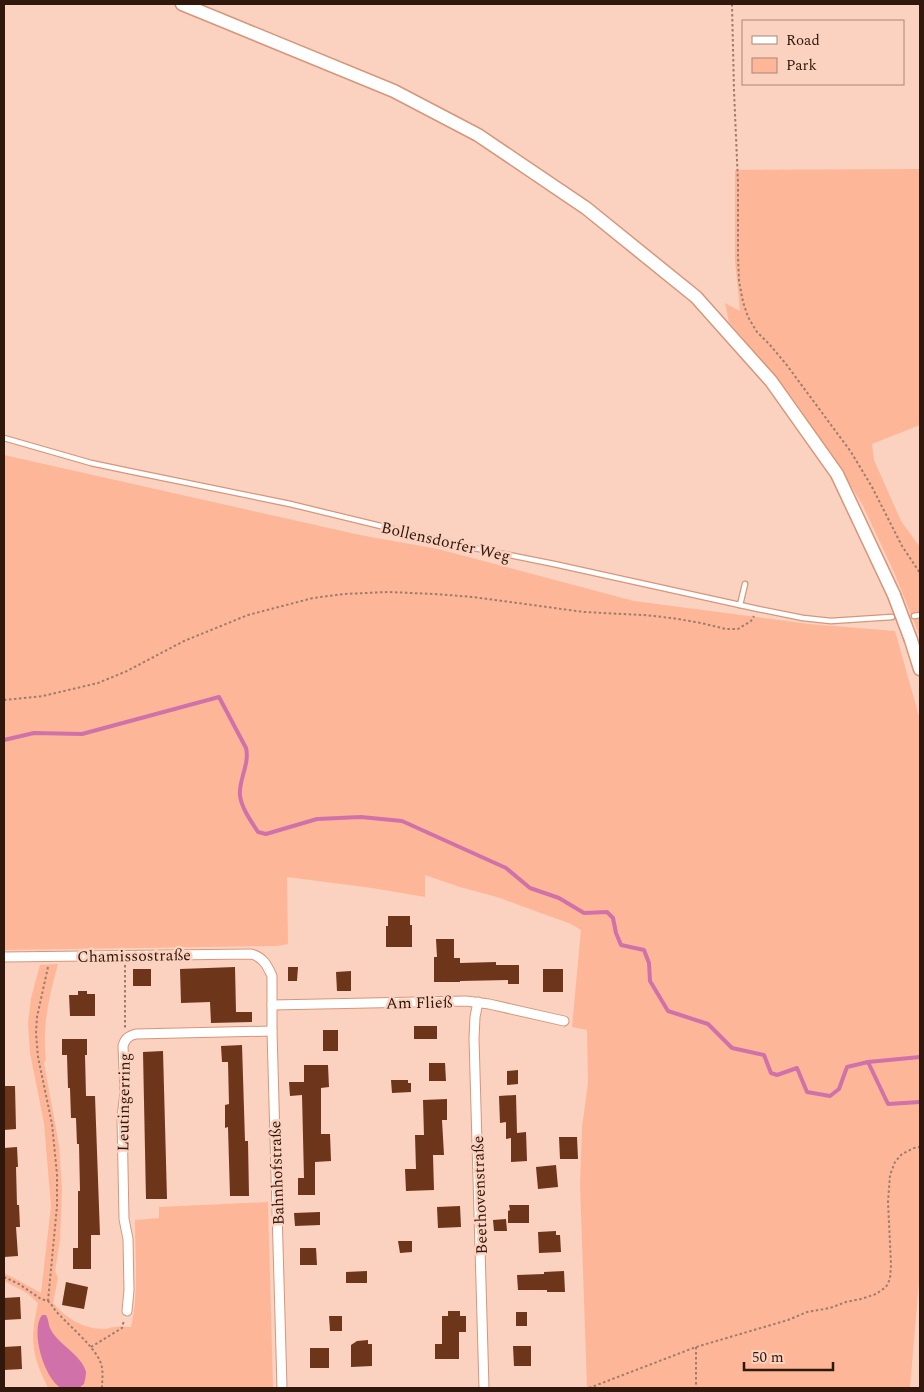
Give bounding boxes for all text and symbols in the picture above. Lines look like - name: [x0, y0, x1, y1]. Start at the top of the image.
- legend: [742, 20, 904, 85]
- text: Road: [786, 29, 820, 52]
- text: Park: [786, 54, 817, 77]
- street label: Bollensdorfer Weg: [379, 515, 513, 569]
- street label: Chamissostraße: [77, 943, 191, 969]
- street label: Am Fließ: [386, 990, 453, 1016]
- street label: Leutingerring: [111, 1052, 137, 1152]
- street label: Bahnhofstraße: [263, 1120, 291, 1226]
- street label: Beethovenstraße: [466, 1135, 494, 1255]
- scale bar: [744, 1340, 833, 1372]
- text: 50 m: [752, 1346, 784, 1369]

